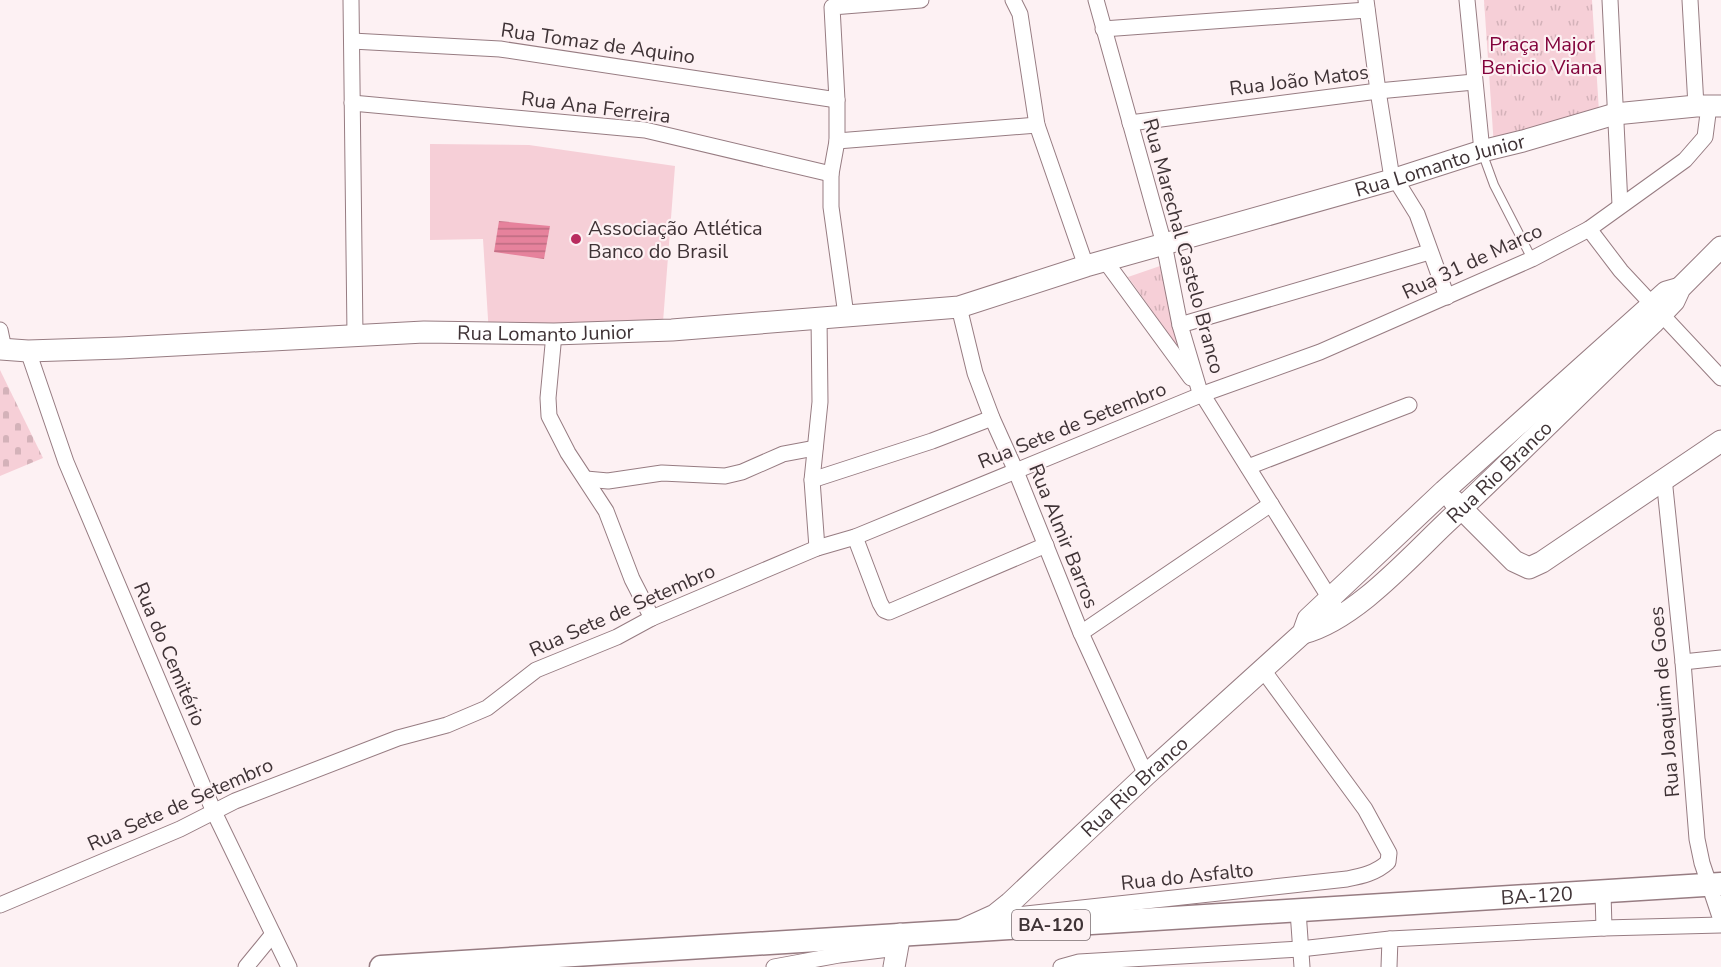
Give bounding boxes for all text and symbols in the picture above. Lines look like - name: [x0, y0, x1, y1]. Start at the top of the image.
- street label: Rua Tomaz de Aquino: [499, 16, 697, 71]
- park label: Praça Major Benicio Viana: [1481, 31, 1603, 81]
- street label: Rua João Matos: [1228, 59, 1370, 102]
- street label: Rua Ana Ferreira: [520, 85, 672, 130]
- street label: Rua Marechal Castelo Branco: [1136, 115, 1231, 377]
- street label: Rua Lomanto Junior: [1352, 128, 1528, 204]
- place label: Associação Atlética Banco do Brasil: [588, 215, 763, 265]
- street label: Rua 31 de Marco: [1398, 217, 1547, 306]
- marker: Associação Atlética Banco do Brasil: [569, 232, 583, 246]
- street label: Rua Lomanto Junior: [457, 318, 634, 348]
- street label: Rua Sete de Setembro: [974, 375, 1170, 476]
- street label: Rua Rio Branco: [1441, 415, 1558, 530]
- street label: Rua Almir Barros: [1022, 460, 1105, 613]
- street label: Rua Sete de Setembro: [525, 557, 719, 664]
- street label: Rua do Cemitério: [127, 578, 212, 730]
- street label: Rua Joaquim de Goes: [1643, 605, 1686, 799]
- street label: Rua Rio Branco: [1075, 730, 1194, 843]
- street label: Rua Sete de Setembro: [83, 751, 277, 858]
- street label: Rua do Asfalto: [1119, 856, 1255, 897]
- street label: BA-120: [1500, 880, 1574, 912]
- road number: BA-120: [1012, 910, 1090, 940]

